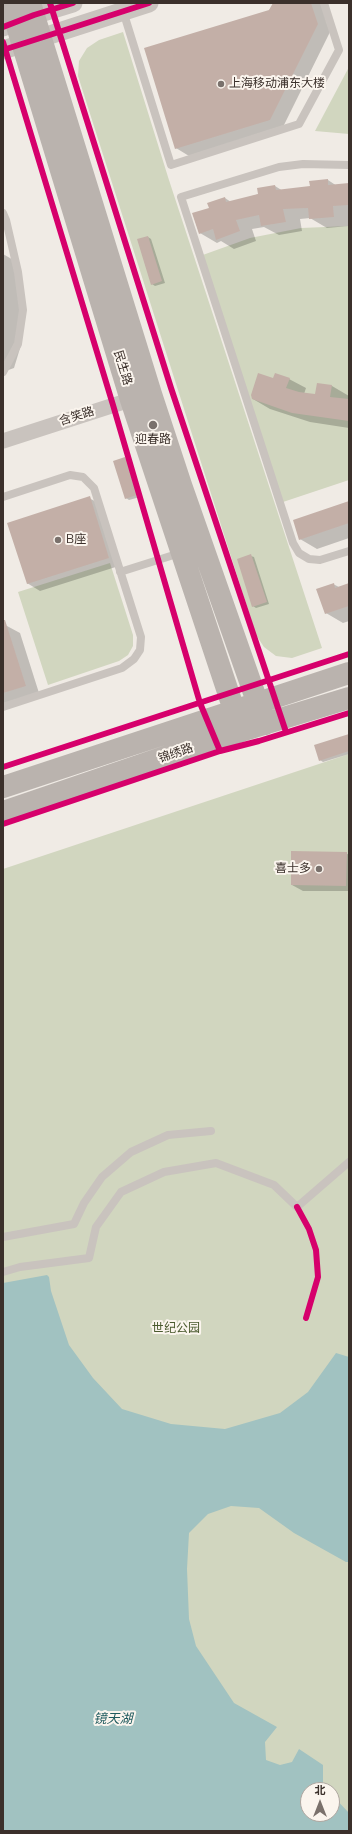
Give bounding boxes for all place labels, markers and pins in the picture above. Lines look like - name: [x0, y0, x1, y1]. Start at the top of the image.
- place label: 上海移动浦东大楼: [229, 77, 325, 91]
- marker: 上海移动浦东大楼: [216, 79, 226, 89]
- marker: 迎春路: [147, 419, 159, 431]
- place label: 迎春路: [135, 433, 171, 447]
- place label: B座: [66, 533, 86, 547]
- marker: B座: [53, 535, 63, 545]
- place label: 喜士多: [275, 862, 311, 876]
- marker: 喜士多: [314, 864, 324, 874]

